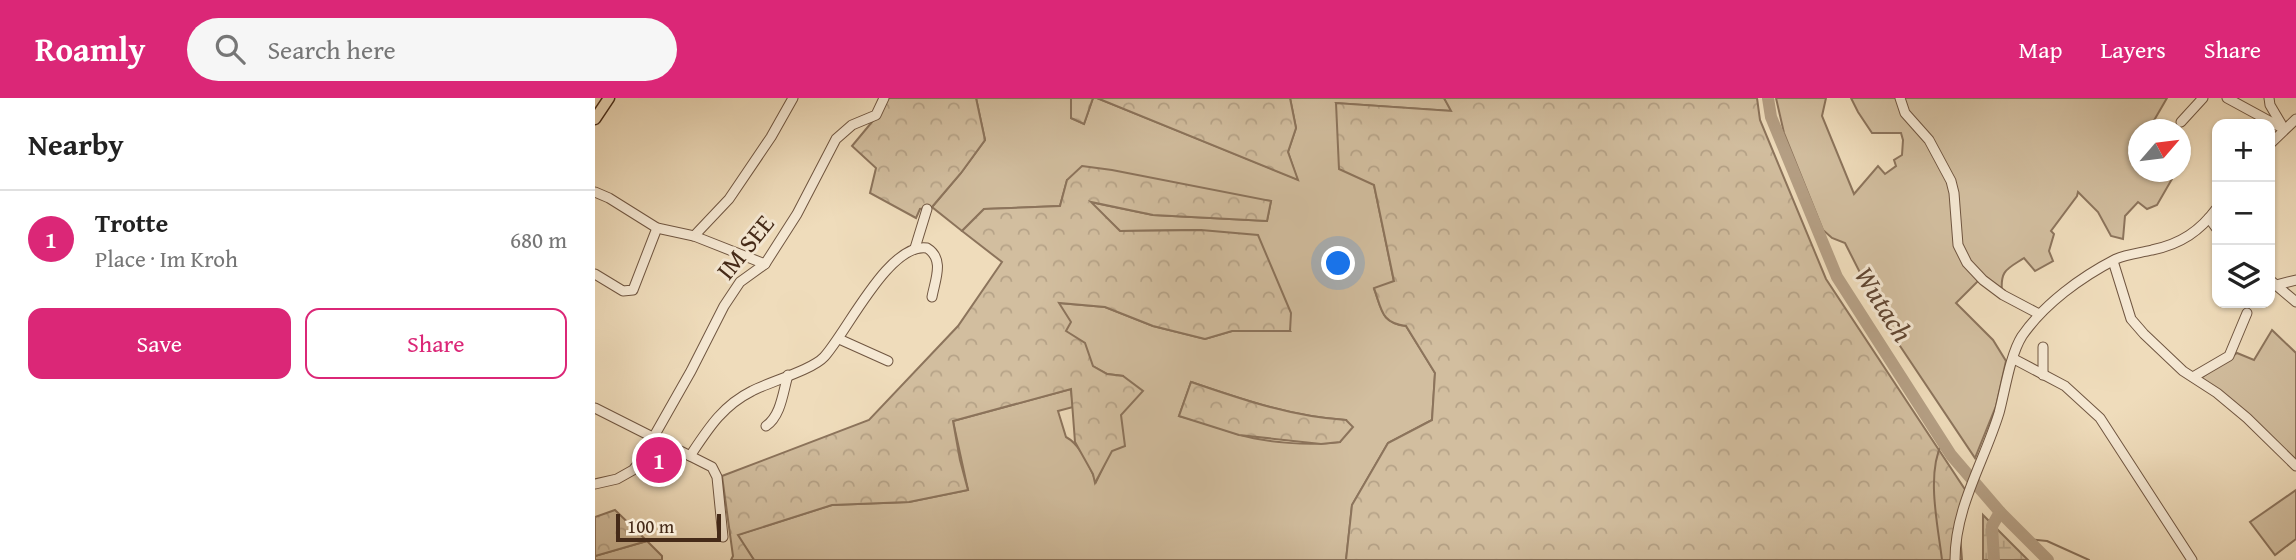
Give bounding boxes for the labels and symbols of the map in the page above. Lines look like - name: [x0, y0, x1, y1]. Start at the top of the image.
- north arrow: [2128, 119, 2191, 182]
- street label: IM SEE: [706, 206, 783, 288]
- your location: [1321, 246, 1355, 280]
- water label: Wutach: [1845, 258, 1924, 350]
- pin: 1: [636, 434, 682, 486]
- scale bar: [616, 511, 721, 543]

